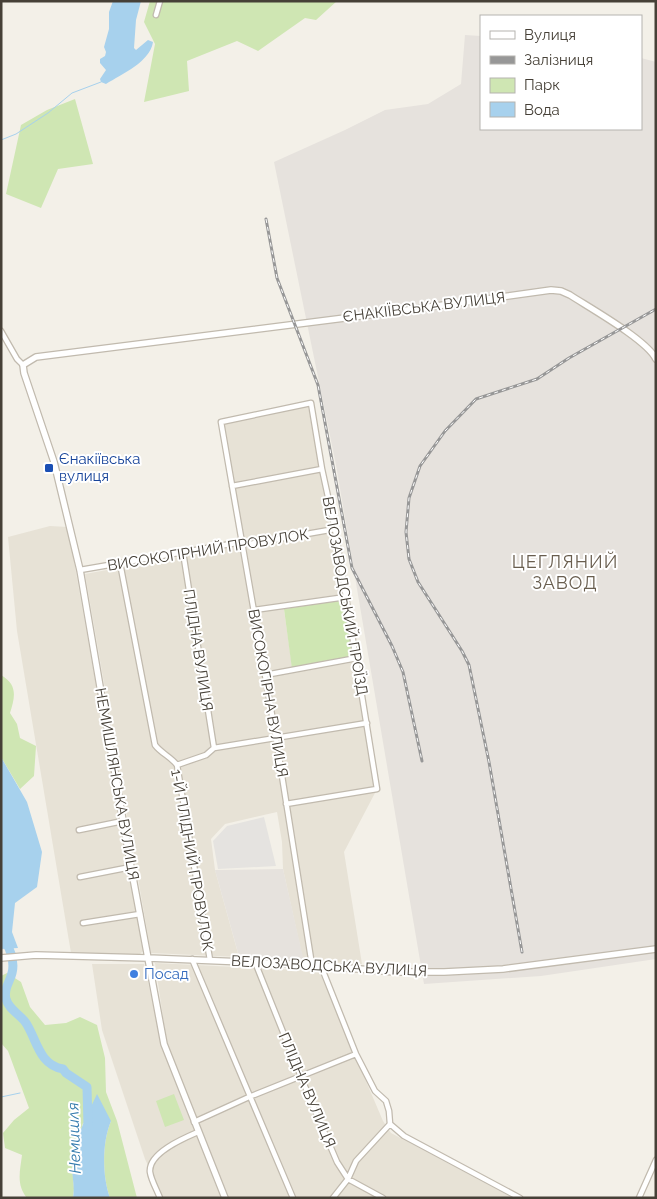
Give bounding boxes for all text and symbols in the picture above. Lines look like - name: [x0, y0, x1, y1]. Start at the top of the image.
- legend: [480, 15, 642, 130]
- text: Вулиця: [524, 26, 576, 44]
- text: Залізниця: [524, 51, 593, 69]
- text: Парк: [524, 76, 560, 94]
- text: Вода: [524, 101, 560, 119]
- street label: ЄНАКІЇВСЬКА ВУЛИЦЯ: [342, 287, 506, 326]
- place label: Єнакіївська вулиця: [59, 450, 140, 485]
- marker: Єнакіївська вулиця: [43, 462, 55, 474]
- street label: ВЕЛОЗАВОДСЬКИЙ ПРОЇЗД: [319, 495, 372, 697]
- street label: ВИСОКОГІРНИЙ ПРОВУЛОК: [106, 525, 310, 575]
- district label: ЦЕГЛЯНИЙ ЗАВОД: [512, 551, 618, 593]
- street label: ПЛІДНА ВУЛИЦЯ: [179, 588, 217, 712]
- street label: ВИСОКОГІРНА ВУЛИЦЯ: [244, 607, 292, 779]
- street label: НЕМИШЛЯНСЬКА ВУЛИЦЯ: [91, 686, 143, 882]
- street label: 1-Й ПЛІДНИЙ ПРОВУЛОК: [167, 768, 217, 953]
- street label: ВЕЛОЗАВОДСЬКА ВУЛИЦЯ: [230, 952, 428, 980]
- place label: Посад: [144, 965, 189, 983]
- marker: Посад: [128, 968, 140, 980]
- street label: ПЛІДНА ВУЛИЦЯ: [275, 1030, 339, 1150]
- water label: Немишля: [63, 1102, 85, 1174]

